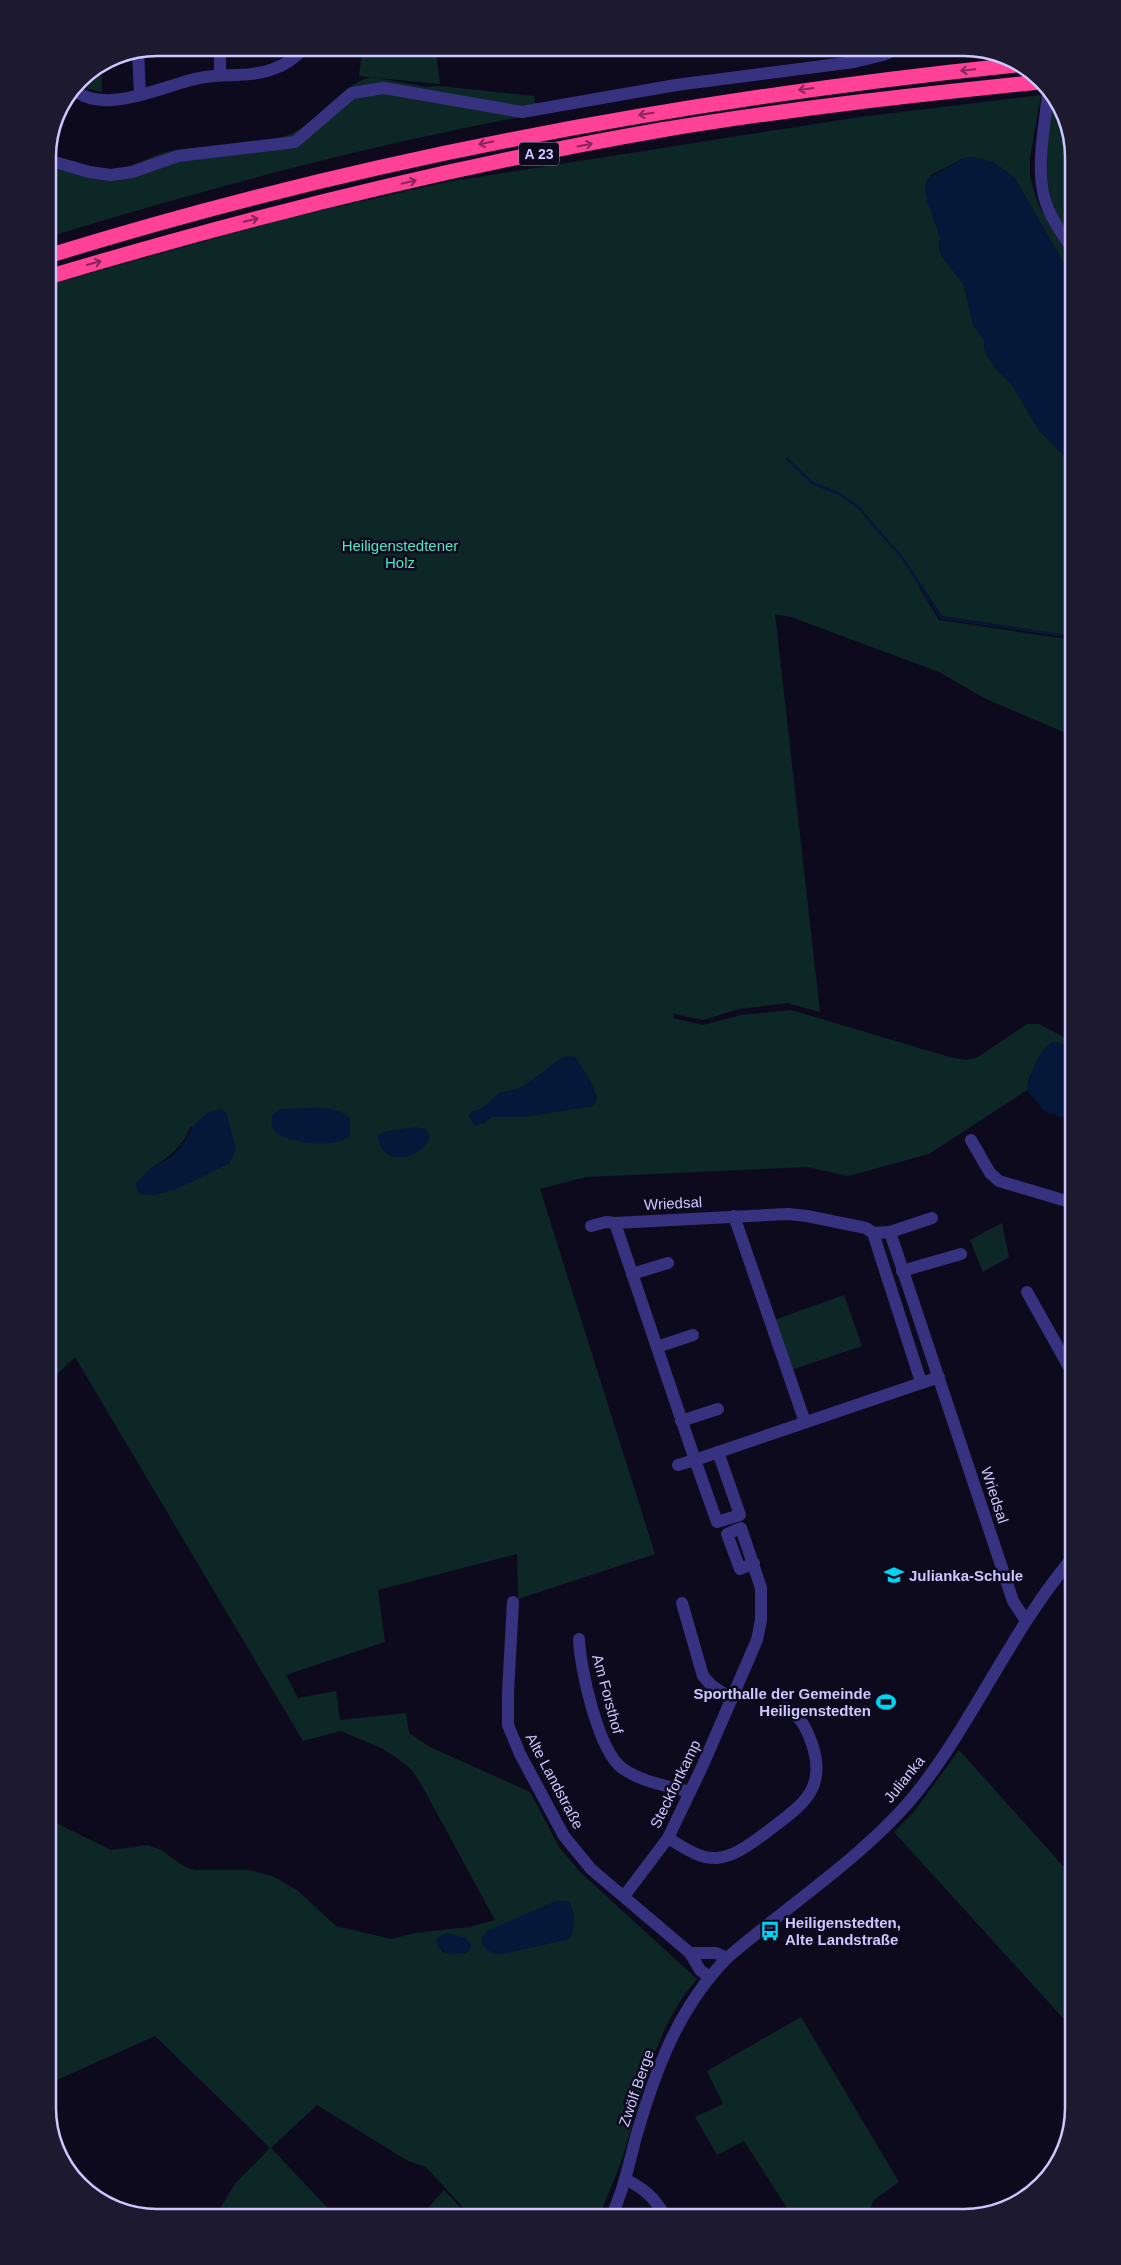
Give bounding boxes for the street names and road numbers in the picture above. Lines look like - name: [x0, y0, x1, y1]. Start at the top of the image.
- road number: A 23: [519, 142, 559, 166]
- street label: Wriedsal: [644, 1193, 702, 1213]
- street label: Wriedsal: [978, 1465, 1012, 1525]
- street label: Am Forsthof: [589, 1652, 627, 1736]
- street label: Alte Landstraße: [523, 1730, 587, 1832]
- street label: Steckfortkamp: [646, 1737, 704, 1831]
- street label: Julianka: [880, 1752, 928, 1806]
- street label: Zwölf Berge: [615, 2047, 657, 2129]

